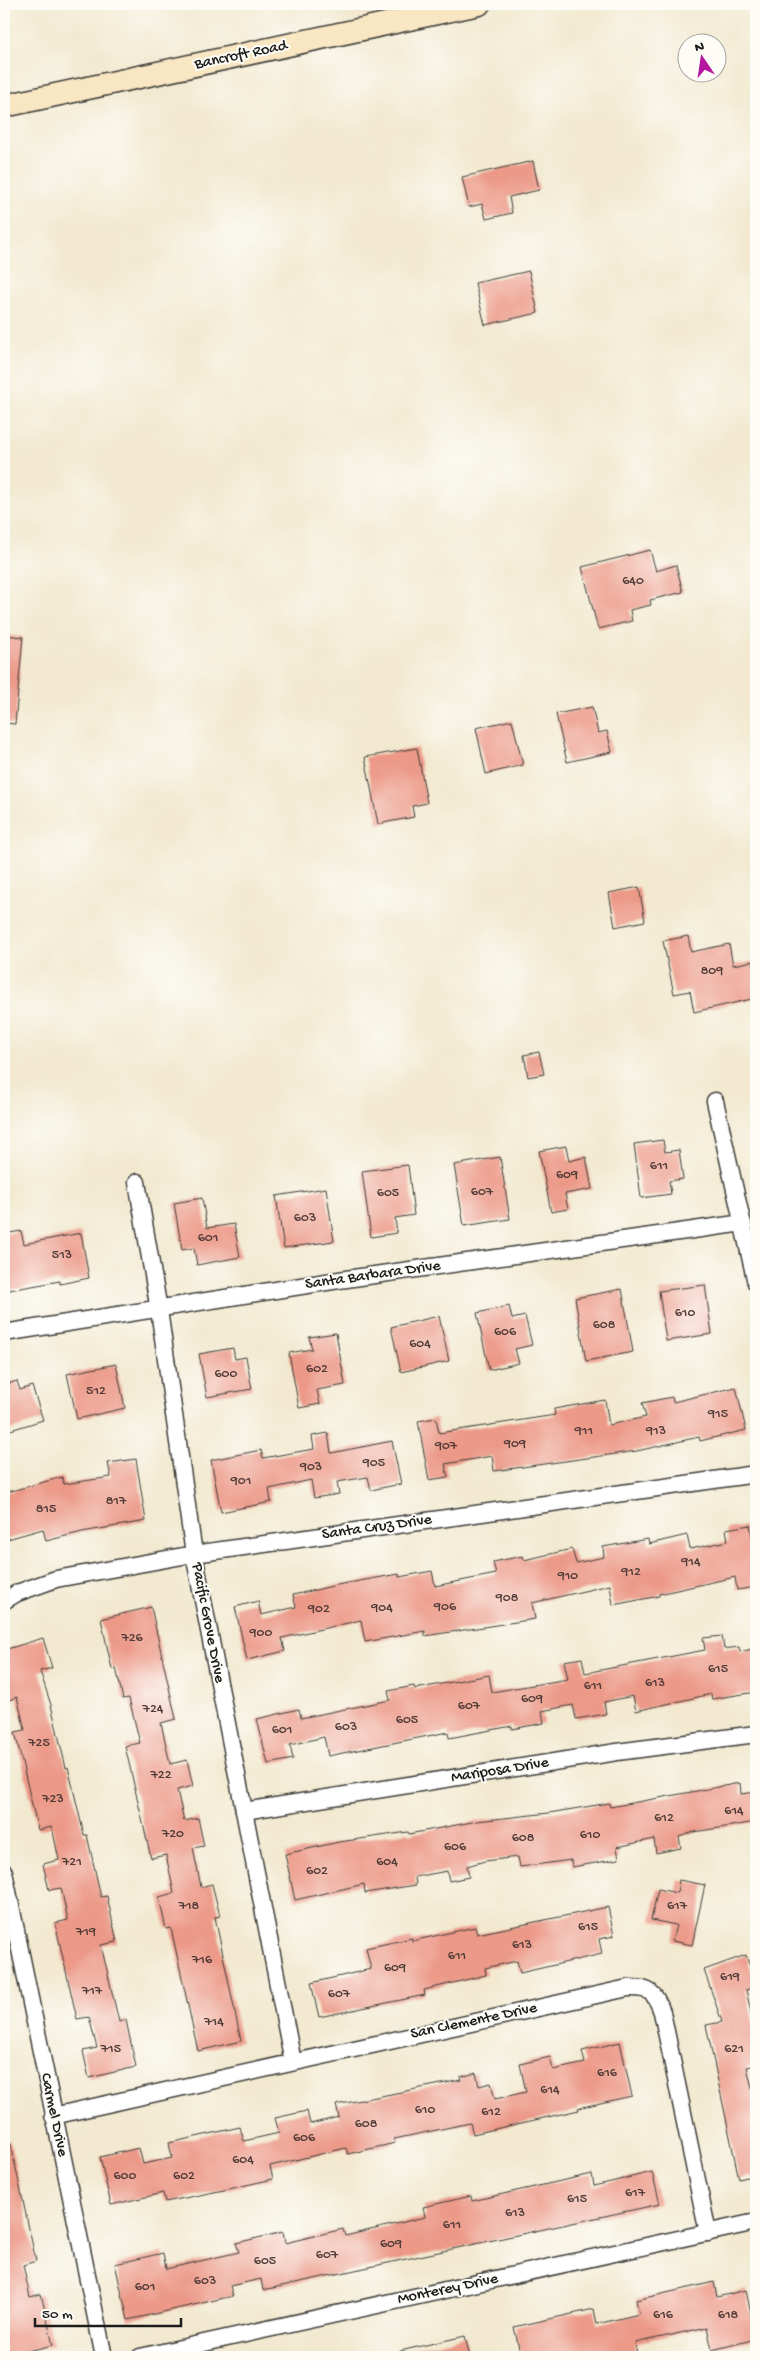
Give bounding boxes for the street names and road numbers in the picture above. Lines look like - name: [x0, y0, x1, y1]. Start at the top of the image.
- street label: Bancroft Road: [192, 37, 291, 75]
- street label: Santa Barbara Drive: [304, 1257, 443, 1295]
- street label: Santa Cruz Drive: [321, 1511, 434, 1545]
- street label: Pacific Grove Drive: [186, 1560, 228, 1686]
- street label: Mariposa Drive: [450, 1754, 551, 1788]
- street label: San Clemente Drive: [409, 1999, 540, 2045]
- street label: Carmel Drive: [35, 2071, 71, 2159]
- street label: Monterey Drive: [396, 2270, 501, 2310]

